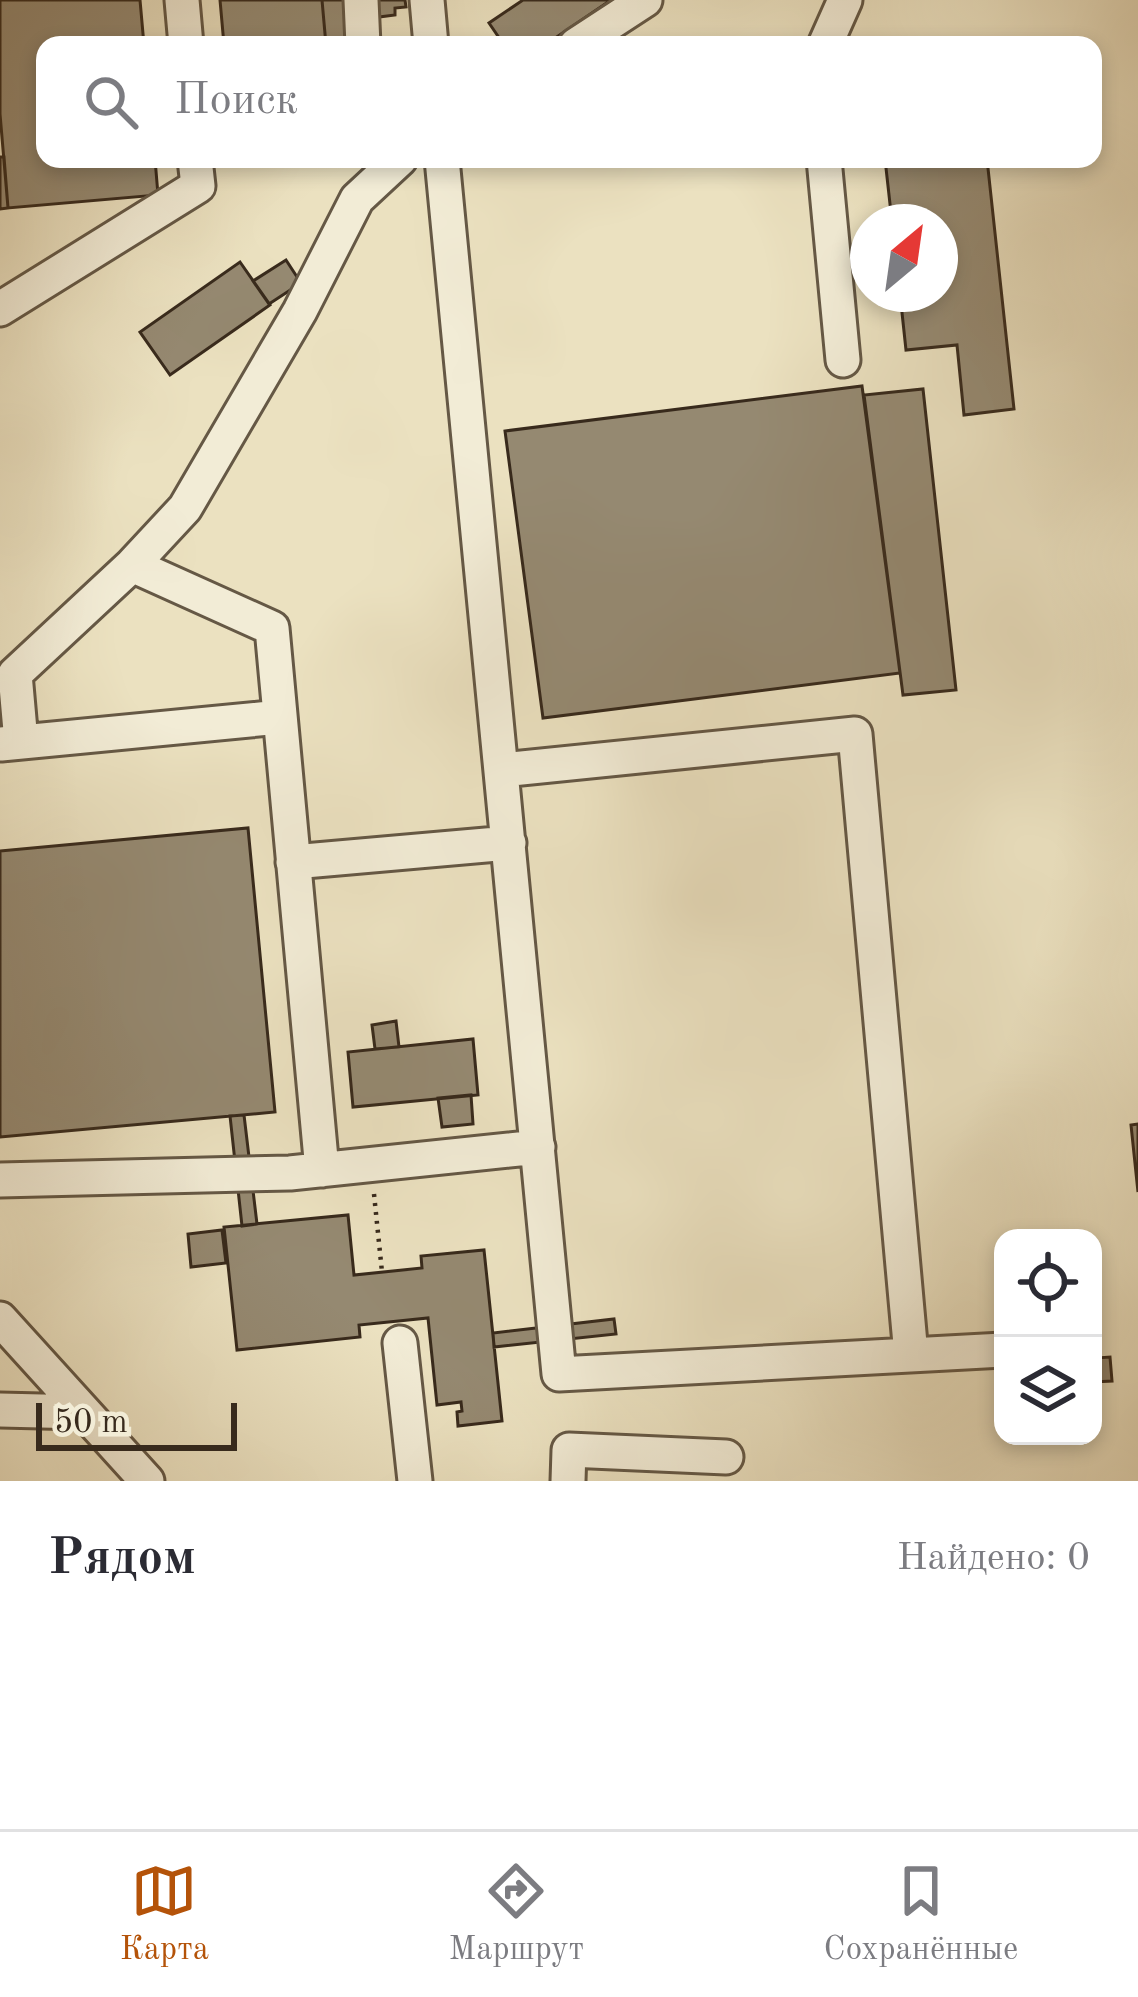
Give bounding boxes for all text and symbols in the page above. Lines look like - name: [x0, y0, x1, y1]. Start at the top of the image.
- search box: [36, 36, 1102, 168]
- icon: search: [78, 69, 144, 135]
- text: Поиск: [174, 79, 298, 124]
- north arrow: [850, 204, 958, 312]
- map controls: [994, 1229, 1102, 1445]
- button: locate: [994, 1229, 1102, 1337]
- button: layers: [994, 1337, 1102, 1445]
- scale bar: [36, 1397, 237, 1450]
- text: 50 m: [54, 1407, 128, 1440]
- text: Рядом: [48, 1534, 196, 1585]
- text: Найдено: 0: [897, 1539, 1090, 1578]
- tab: Карта: [120, 1858, 209, 1971]
- tab: Маршрут: [449, 1858, 584, 1971]
- tab: Сохранённые: [824, 1858, 1018, 1971]

